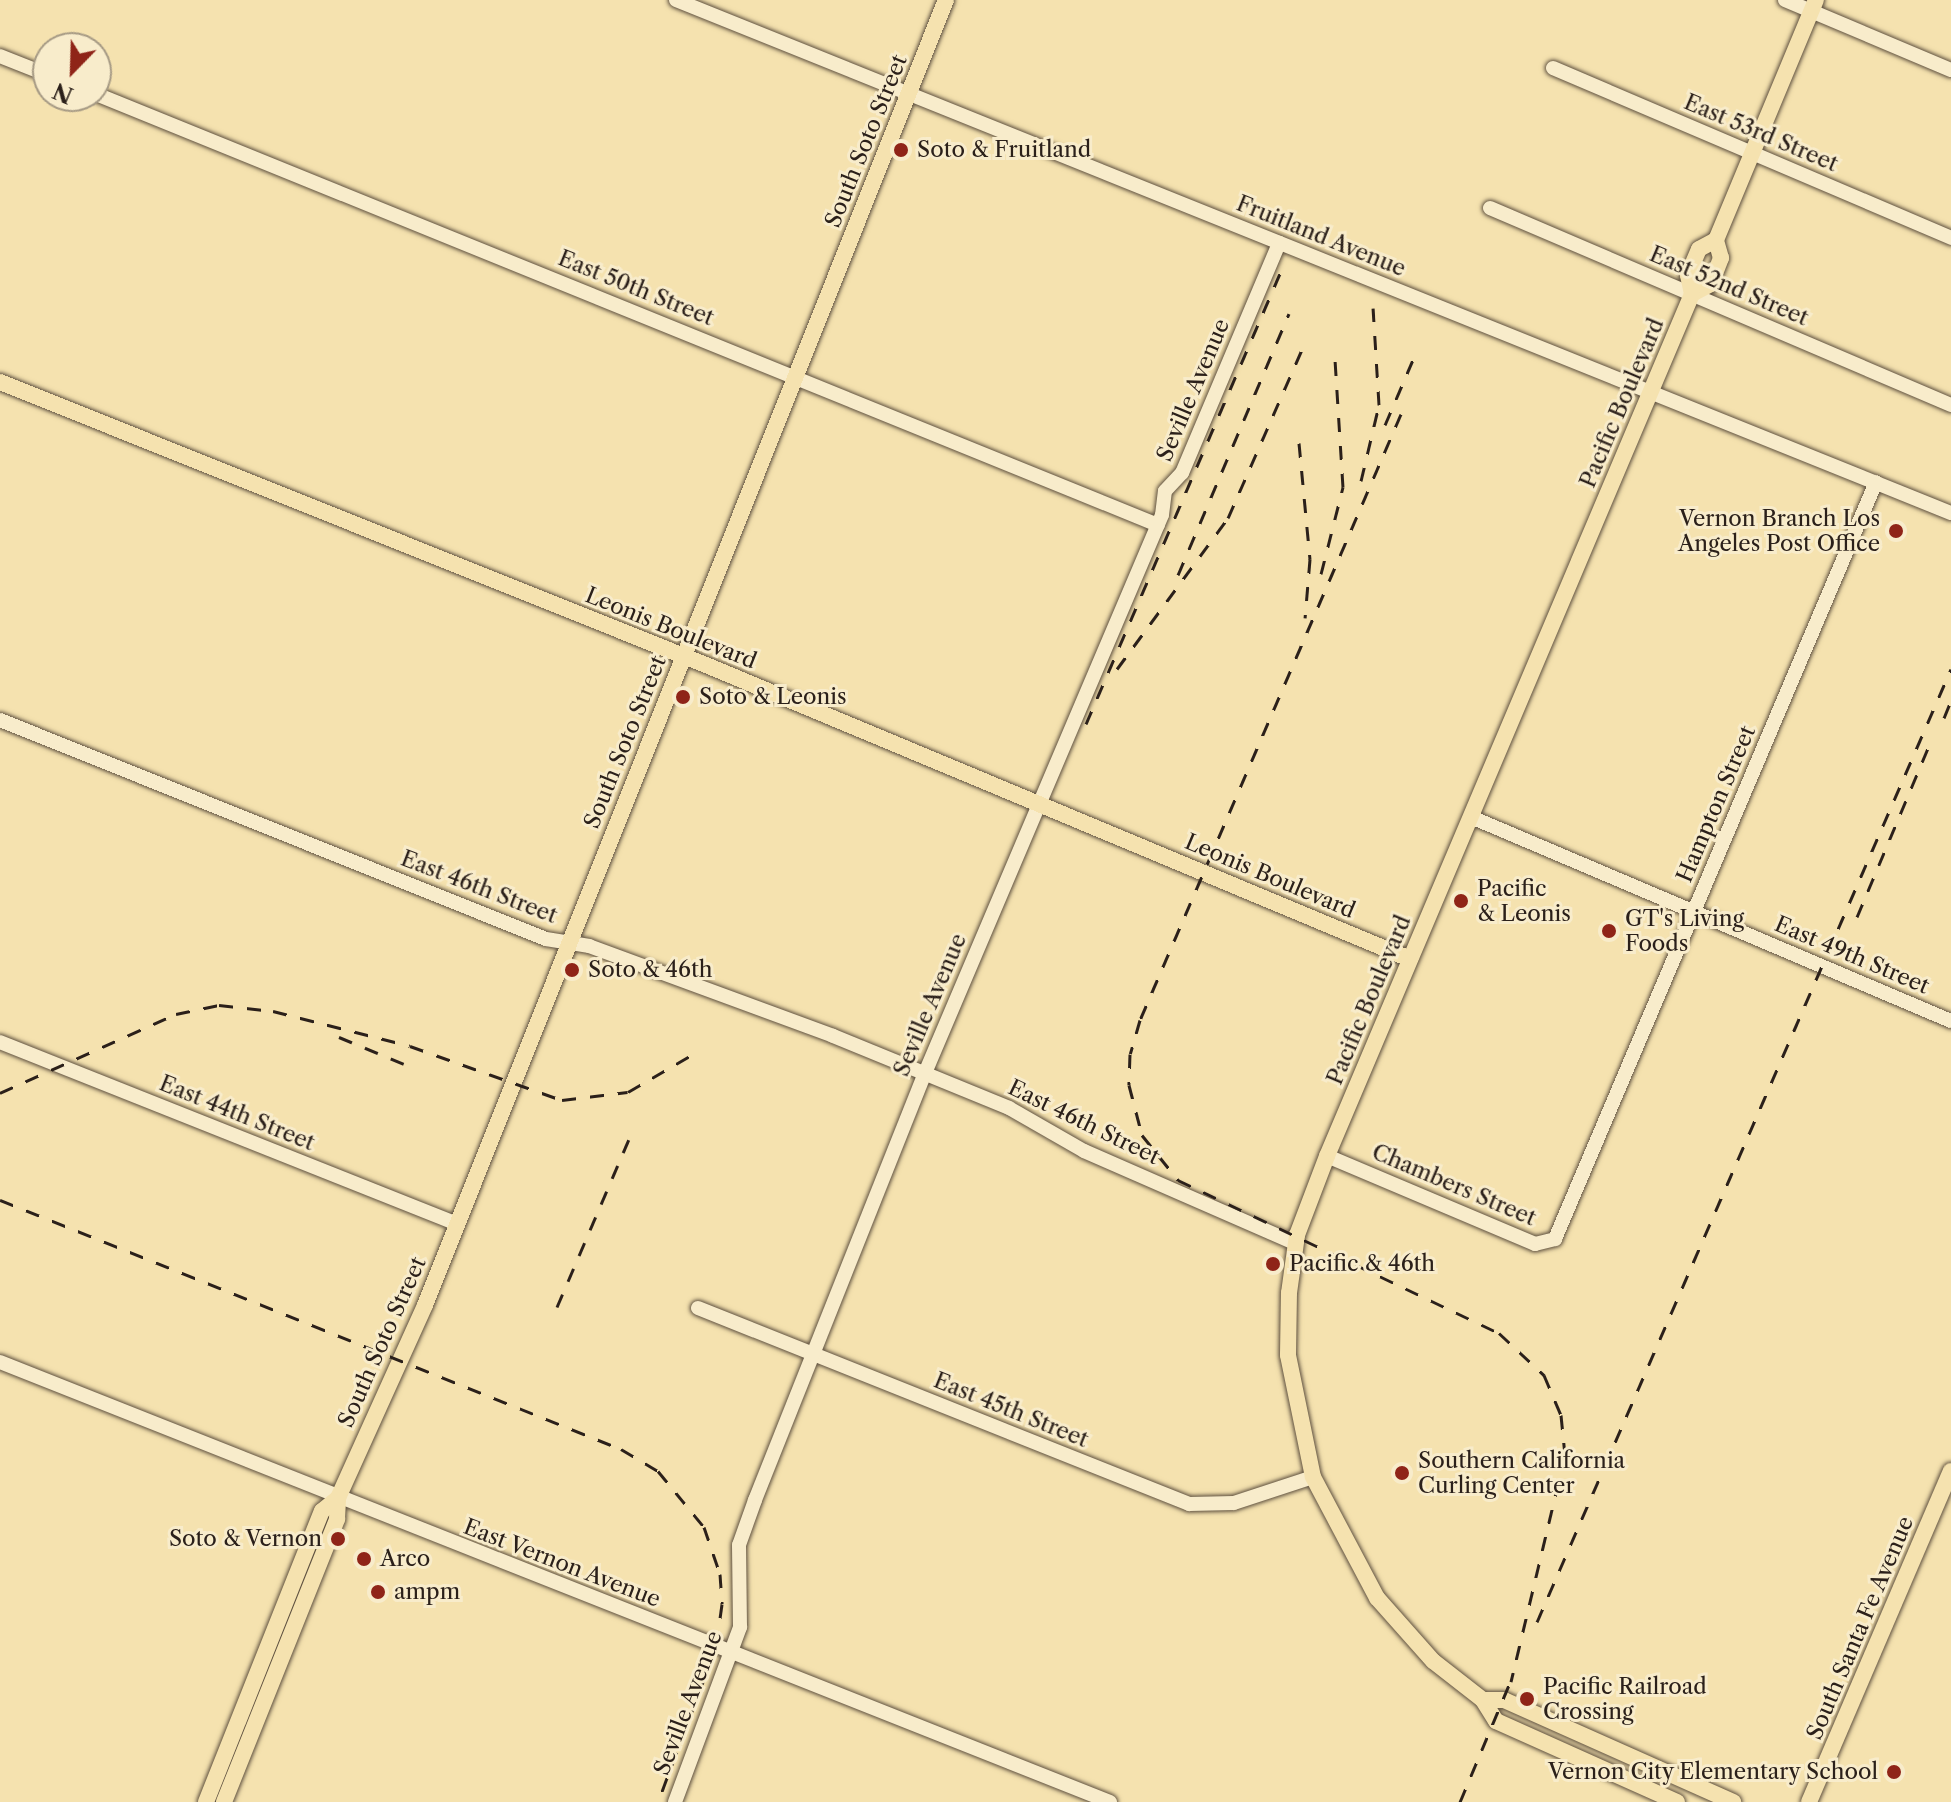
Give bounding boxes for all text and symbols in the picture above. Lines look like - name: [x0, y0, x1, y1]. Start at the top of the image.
- north arrow: [32, 32, 112, 112]
- street label: South Soto Street: [819, 51, 913, 231]
- text: N: [49, 77, 77, 109]
- street label: East 53rd Street: [1680, 89, 1842, 177]
- place label: Soto & Fruitland: [917, 137, 1091, 163]
- marker: Soto & Fruitland: [892, 141, 910, 159]
- street label: Fruitland Avenue: [1232, 190, 1410, 282]
- street label: East 52nd Street: [1646, 241, 1812, 331]
- street label: East 50th Street: [554, 245, 718, 331]
- street label: Seville Avenue: [1151, 314, 1235, 466]
- street label: Pacific Boulevard: [1574, 314, 1670, 492]
- place label: Vernon Branch Los Angeles Post Office: [1678, 505, 1880, 556]
- marker: Vernon Branch Los Angeles Post Office: [1887, 522, 1905, 540]
- street label: Leonis Boulevard: [582, 582, 760, 674]
- street label: South Soto Street: [578, 652, 672, 832]
- place label: Soto & Leonis: [699, 684, 847, 710]
- marker: Soto & Leonis: [674, 688, 692, 706]
- street label: Hampton Street: [1671, 722, 1761, 886]
- street label: Leonis Boulevard: [1181, 828, 1359, 924]
- street label: East 46th Street: [397, 845, 561, 929]
- place label: Pacific & Leonis: [1477, 875, 1571, 926]
- marker: Pacific & Leonis: [1452, 892, 1470, 910]
- place label: GT's Living Foods: [1625, 905, 1744, 956]
- street label: Pacific Boulevard: [1321, 911, 1417, 1089]
- street label: East 49th Street: [1771, 911, 1933, 999]
- marker: GT's Living Foods: [1600, 922, 1618, 940]
- street label: Seville Avenue: [888, 929, 972, 1081]
- place label: Soto & 46th: [588, 957, 713, 983]
- marker: Soto & 46th: [563, 961, 581, 979]
- street label: East 44th Street: [156, 1070, 318, 1156]
- street label: East 46th Street: [1004, 1074, 1164, 1170]
- street label: Chambers Street: [1368, 1139, 1540, 1231]
- place label: Pacific & 46th: [1289, 1251, 1435, 1277]
- street label: South Soto Street: [333, 1253, 431, 1431]
- marker: Pacific & 46th: [1264, 1255, 1282, 1273]
- street label: East 45th Street: [930, 1367, 1092, 1453]
- place label: Southern California Curling Center: [1418, 1447, 1625, 1498]
- marker: Southern California Curling Center: [1393, 1464, 1411, 1482]
- street label: South Santa Fe Avenue: [1801, 1512, 1919, 1744]
- street label: East Vernon Avenue: [459, 1513, 665, 1613]
- place label: Soto & Vernon: [168, 1526, 322, 1552]
- marker: Soto & Vernon: [329, 1530, 347, 1548]
- place label: Arco: [380, 1546, 430, 1572]
- marker: Arco: [355, 1550, 373, 1568]
- place label: ampm: [394, 1579, 460, 1605]
- marker: ampm: [369, 1583, 387, 1601]
- street label: Seville Avenue: [648, 1627, 728, 1779]
- place label: Pacific Railroad Crossing: [1543, 1673, 1707, 1724]
- marker: Pacific Railroad Crossing: [1518, 1690, 1536, 1708]
- place label: Vernon City Elementary School: [1547, 1759, 1878, 1785]
- marker: Vernon City Elementary School: [1885, 1763, 1903, 1781]

